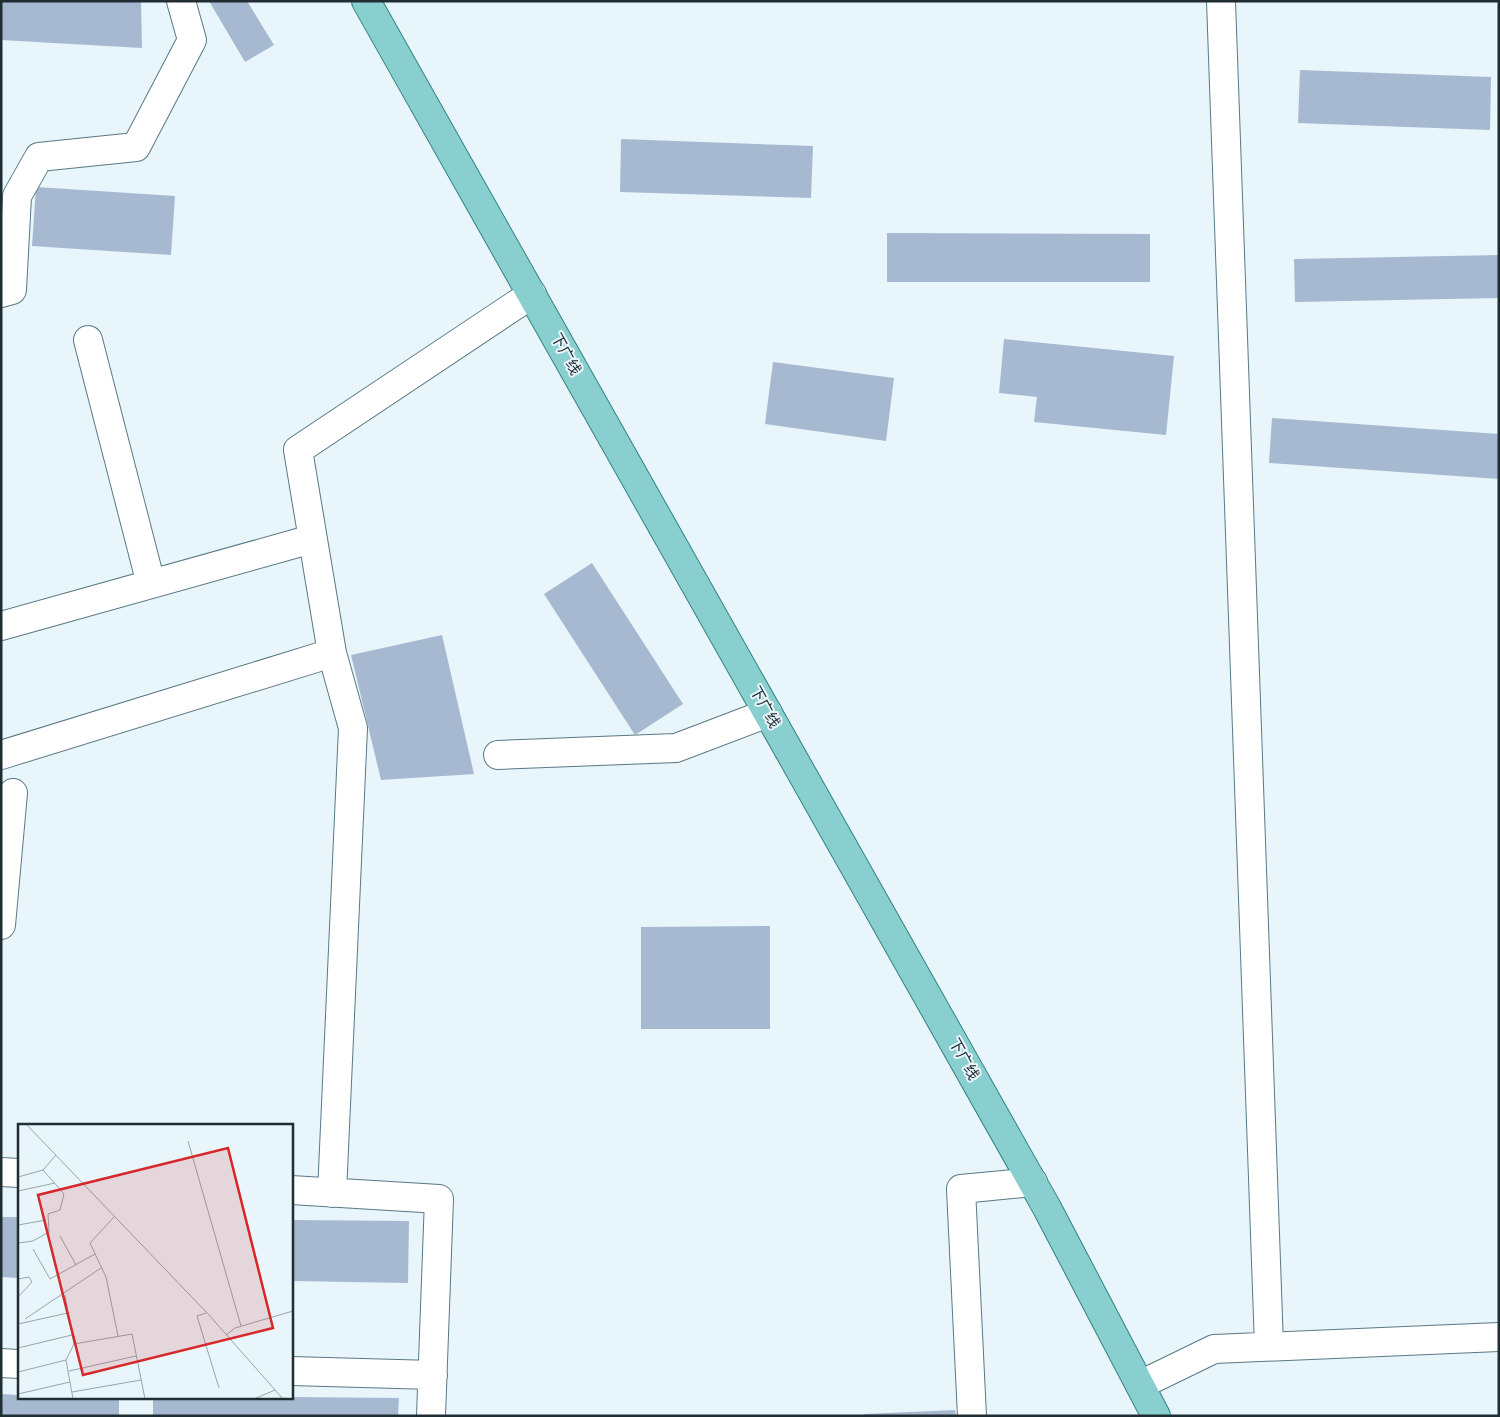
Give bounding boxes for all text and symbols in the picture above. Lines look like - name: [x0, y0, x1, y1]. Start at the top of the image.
- street label: 下广线: [547, 330, 585, 378]
- street label: 下广线: [746, 683, 784, 731]
- street label: 下广线: [945, 1035, 983, 1083]
- inset map: [18, 1124, 292, 1400]

